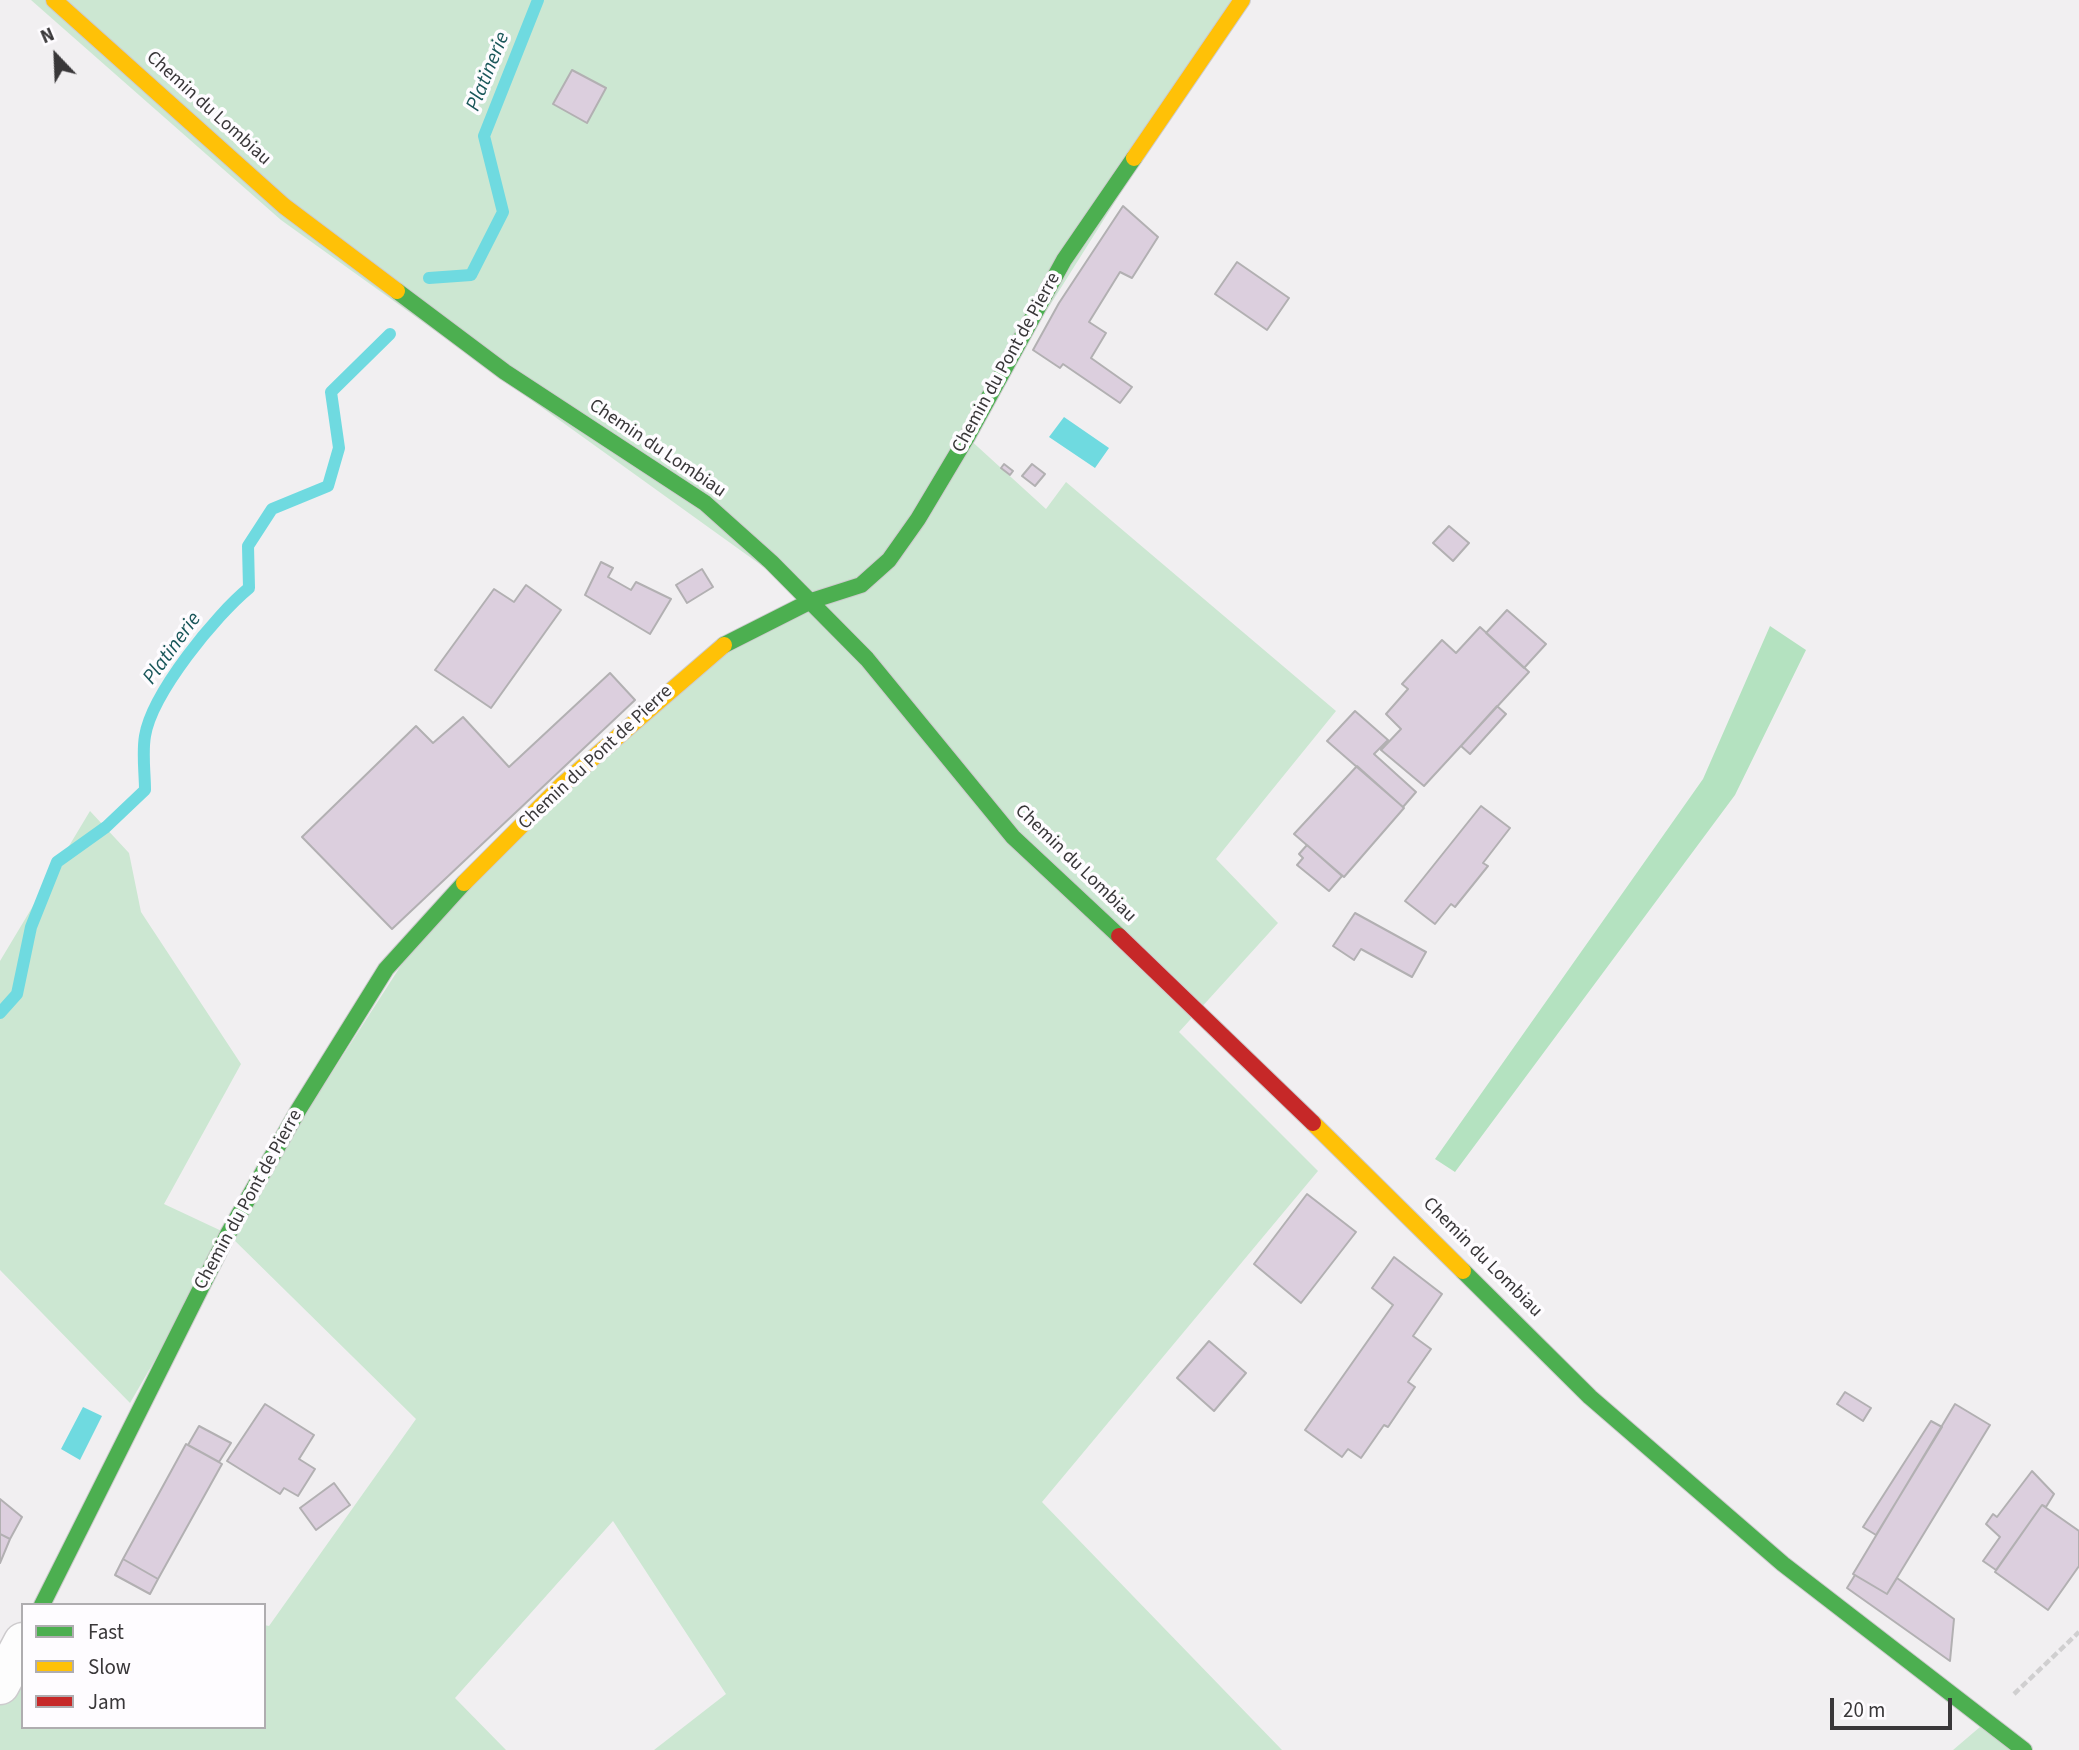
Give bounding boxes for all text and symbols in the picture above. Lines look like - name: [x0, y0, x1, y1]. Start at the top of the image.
- north arrow: [21, 21, 91, 91]
- text: N: [36, 21, 59, 51]
- water label: Platinerie: [462, 29, 516, 115]
- street label: Chemin du Lombiau: [141, 47, 275, 171]
- street label: Chemin du Pont de Pierre: [948, 269, 1066, 457]
- street label: Chemin du Lombiau: [584, 395, 730, 503]
- water label: Platinerie: [138, 608, 208, 690]
- street label: Chemin du Pont de Pierre: [514, 681, 678, 835]
- street label: Chemin du Lombiau: [1010, 800, 1140, 928]
- street label: Chemin du Pont de Pierre: [190, 1106, 308, 1294]
- street label: Chemin du Lombiau: [1417, 1193, 1547, 1323]
- legend: [21, 1603, 266, 1729]
- text: Fast: [88, 1617, 124, 1647]
- text: Slow: [88, 1652, 131, 1682]
- scale bar: [1834, 1684, 1956, 1728]
- text: Jam: [88, 1687, 126, 1717]
- text: 20 m: [1843, 1695, 1885, 1725]

